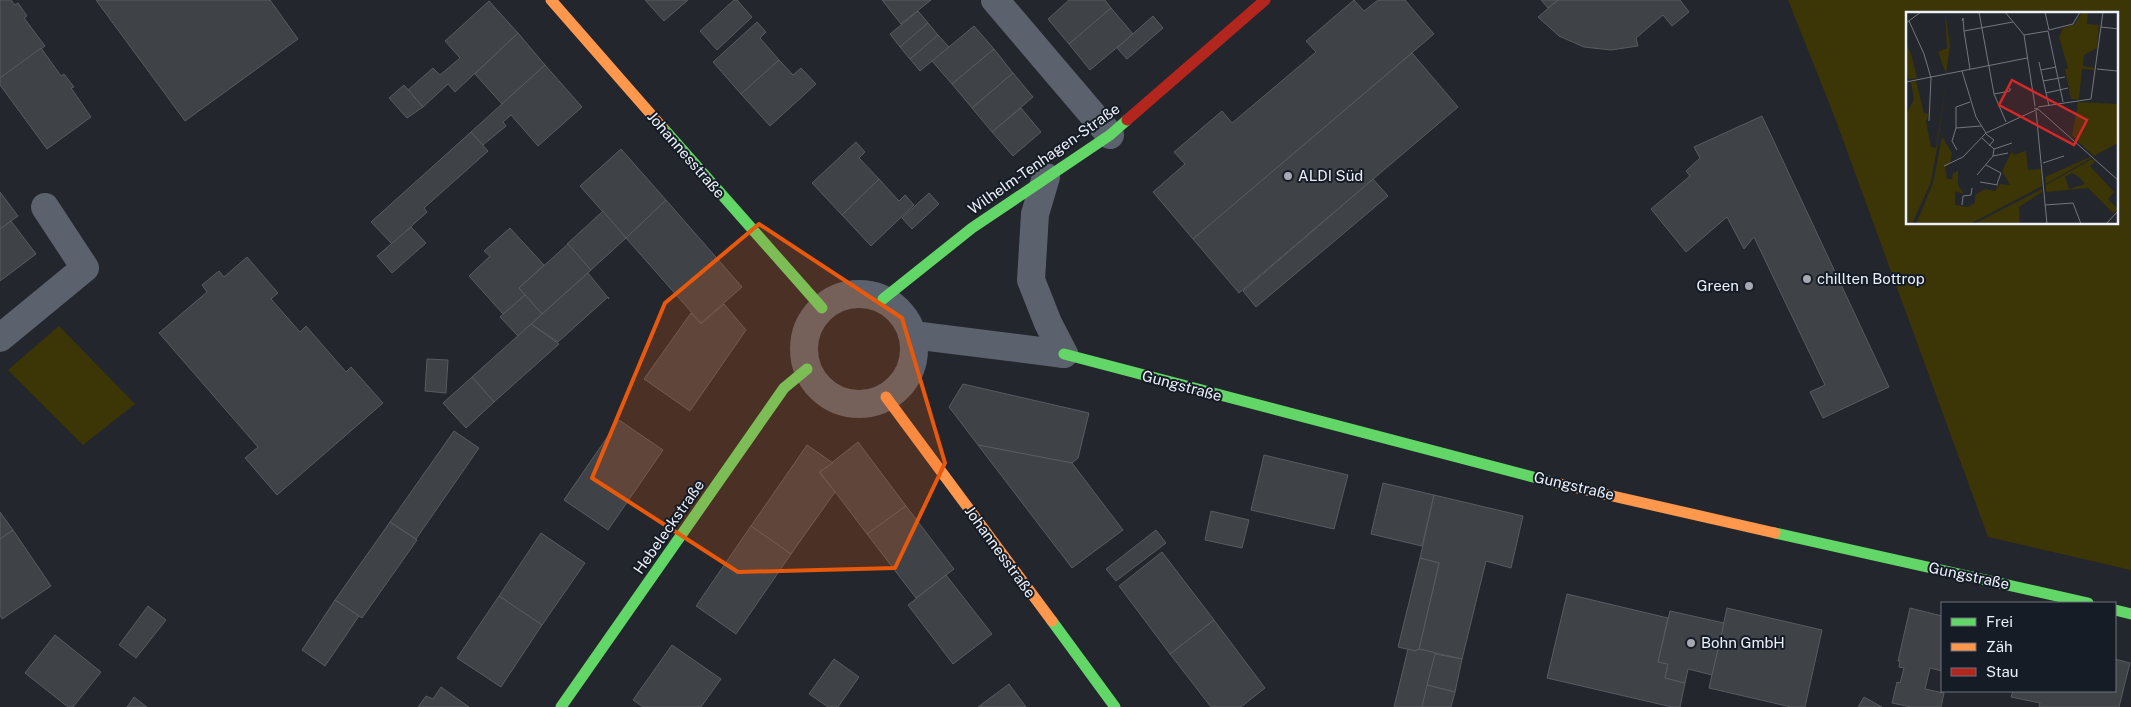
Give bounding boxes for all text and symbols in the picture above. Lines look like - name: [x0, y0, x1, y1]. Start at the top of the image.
- inset map: [1906, 12, 2118, 225]
- street label: Wilhelm-Tenhagen-Straße: [965, 100, 1123, 218]
- street label: Johannesstraße: [644, 108, 729, 201]
- place label: ALDI Süd: [1298, 167, 1363, 184]
- marker: ALDI Süd: [1282, 170, 1294, 182]
- place label: chillten Bottrop: [1817, 270, 1925, 287]
- marker: chillten Bottrop: [1801, 273, 1813, 285]
- place label: Green: [1697, 277, 1739, 294]
- marker: Green: [1743, 280, 1755, 292]
- street label: Gungstraße: [1140, 367, 1224, 404]
- street label: Gungstraße: [1532, 468, 1616, 503]
- street label: Hebeleckstraße: [630, 476, 707, 577]
- street label: Johannesstraße: [961, 503, 1039, 601]
- street label: Gungstraße: [1927, 559, 2011, 592]
- legend: [1941, 602, 2116, 692]
- text: Frei: [1986, 613, 2013, 630]
- place label: Bohn GmbH: [1701, 634, 1785, 651]
- marker: Bohn GmbH: [1685, 637, 1697, 649]
- text: Zäh: [1986, 638, 2013, 655]
- text: Stau: [1986, 663, 2019, 680]

